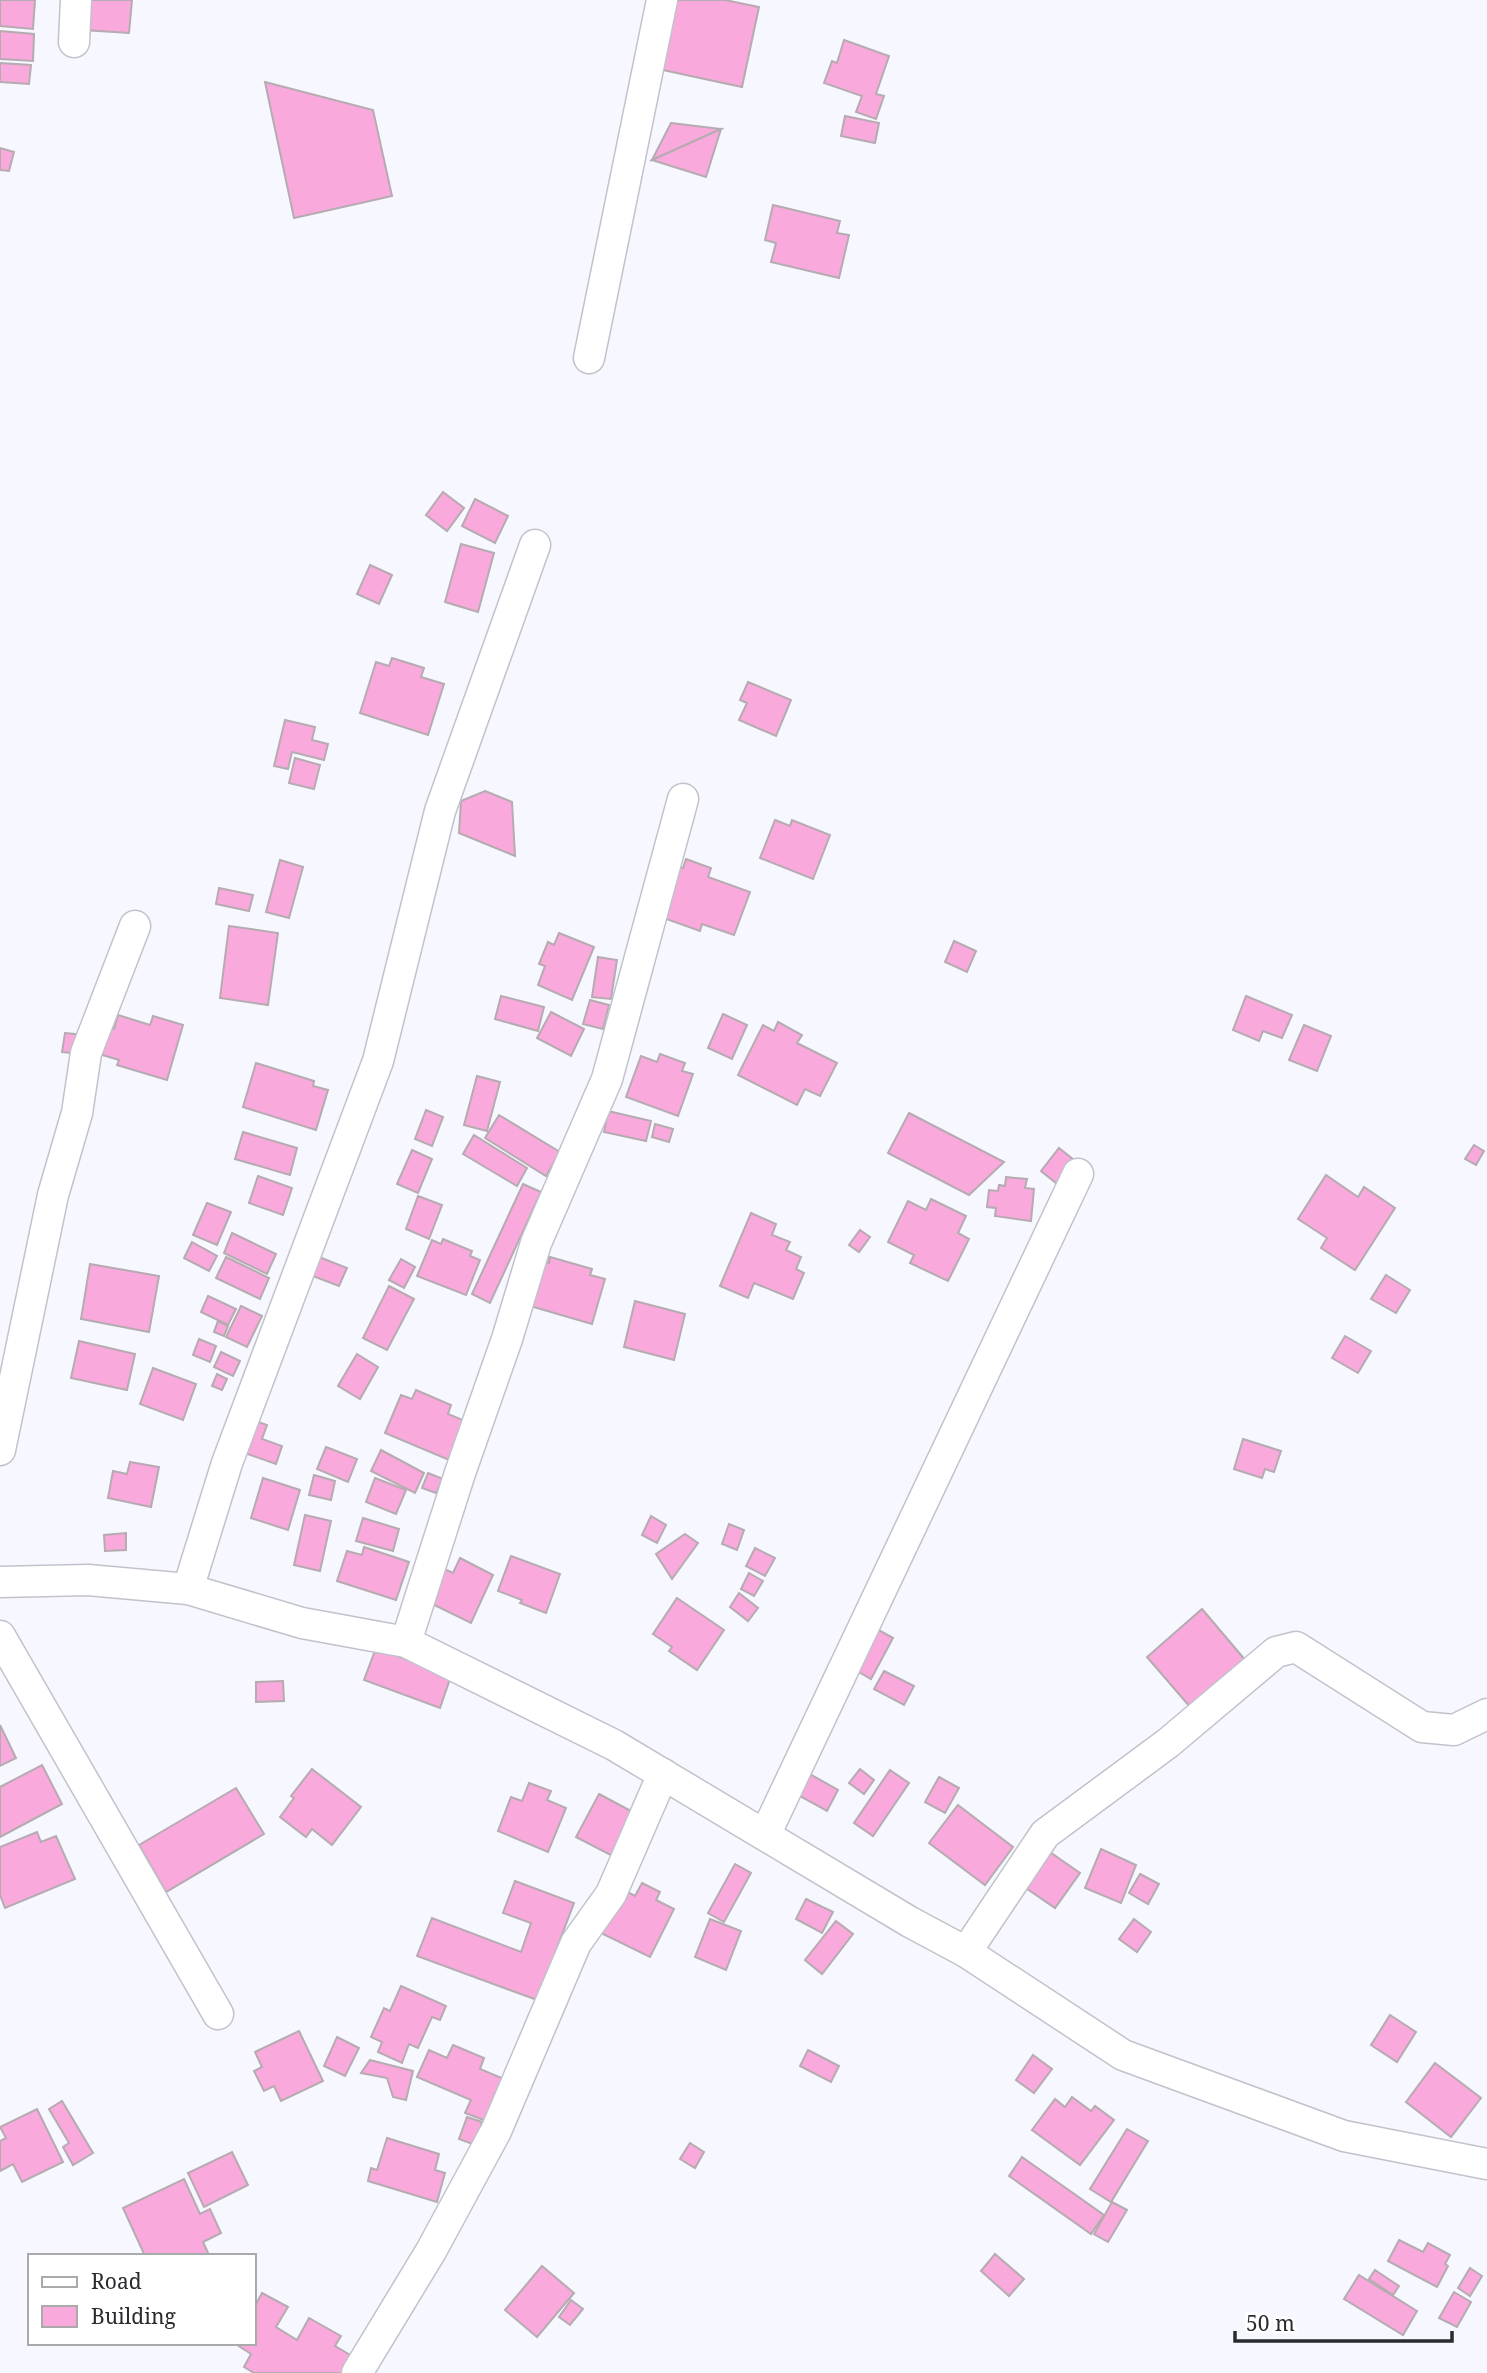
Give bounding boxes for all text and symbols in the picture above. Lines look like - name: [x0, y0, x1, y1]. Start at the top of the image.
- legend: [28, 2254, 256, 2345]
- text: Road: [91, 2267, 142, 2295]
- scale bar: [1235, 2300, 1452, 2344]
- text: Building: [91, 2302, 176, 2330]
- text: 50 m: [1246, 2309, 1295, 2337]

